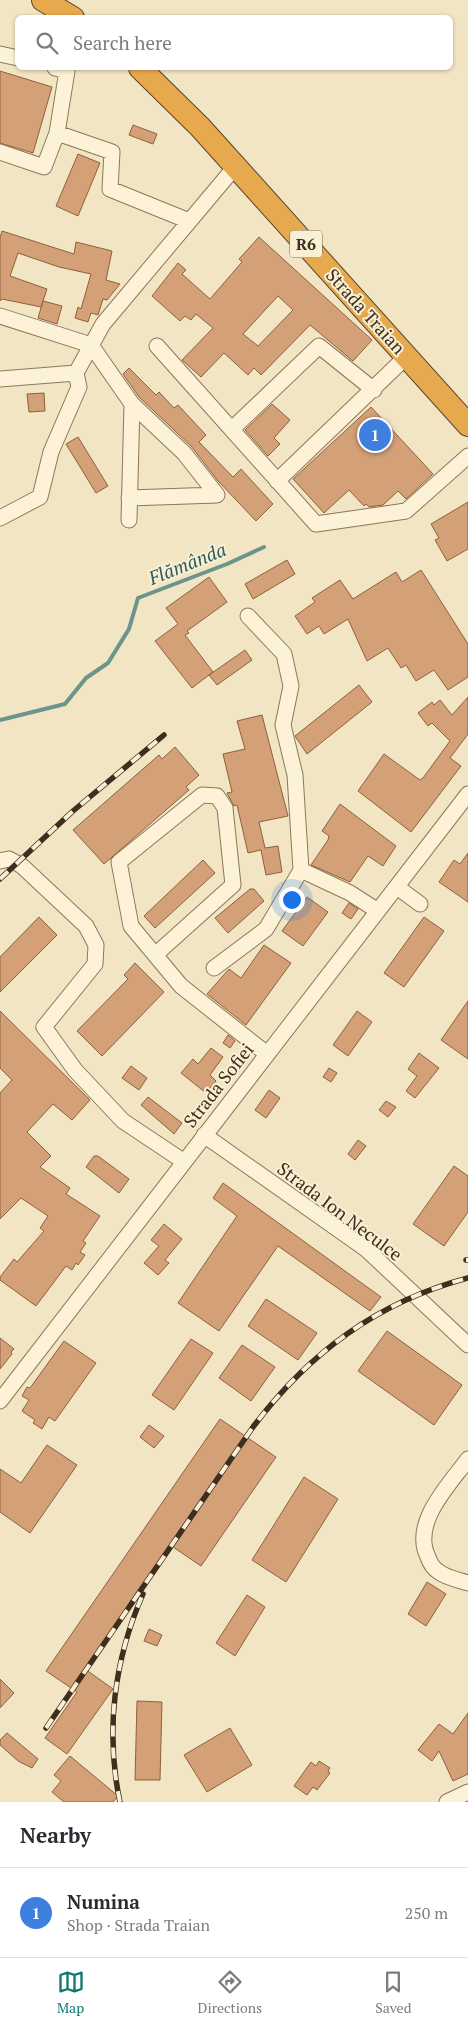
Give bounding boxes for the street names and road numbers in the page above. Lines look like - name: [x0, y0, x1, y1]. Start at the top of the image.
- road number: R6: [290, 230, 322, 258]
- street label: Strada Trаian: [321, 263, 411, 359]
- street label: Strada Sofiei: [178, 1038, 258, 1132]
- street label: Strada Ion Neculce: [273, 1156, 407, 1266]

